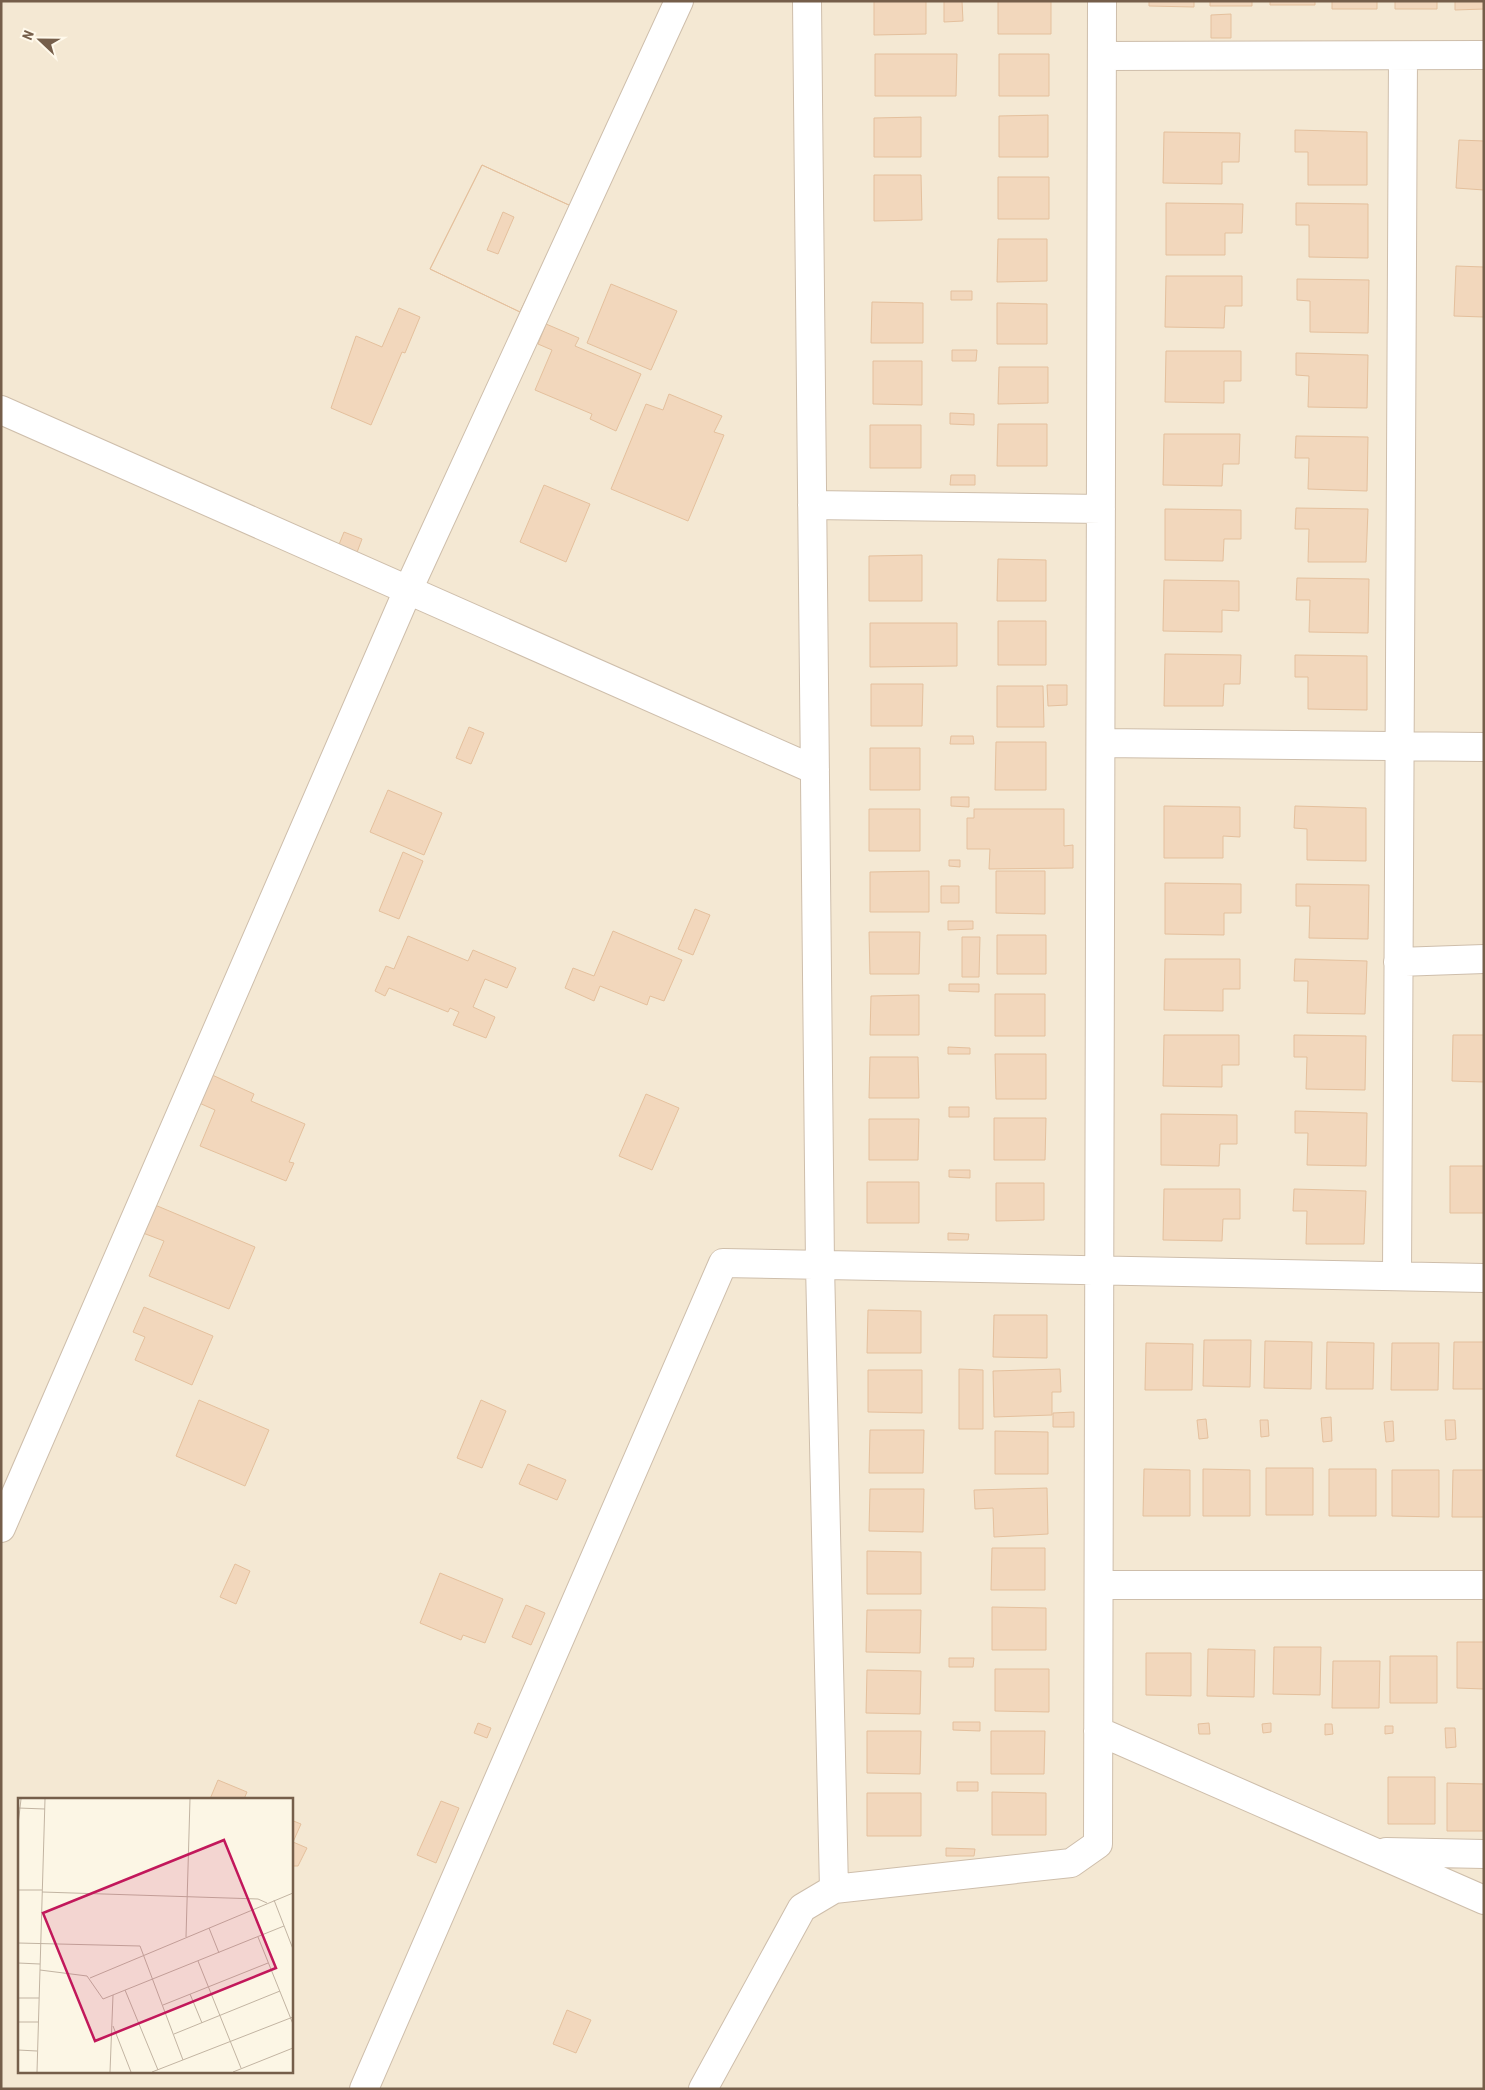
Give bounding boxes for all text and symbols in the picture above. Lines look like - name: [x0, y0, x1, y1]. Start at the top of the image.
- north arrow: [15, 15, 65, 65]
- text: N: [19, 28, 37, 42]
- inset map: [18, 1798, 292, 2072]

